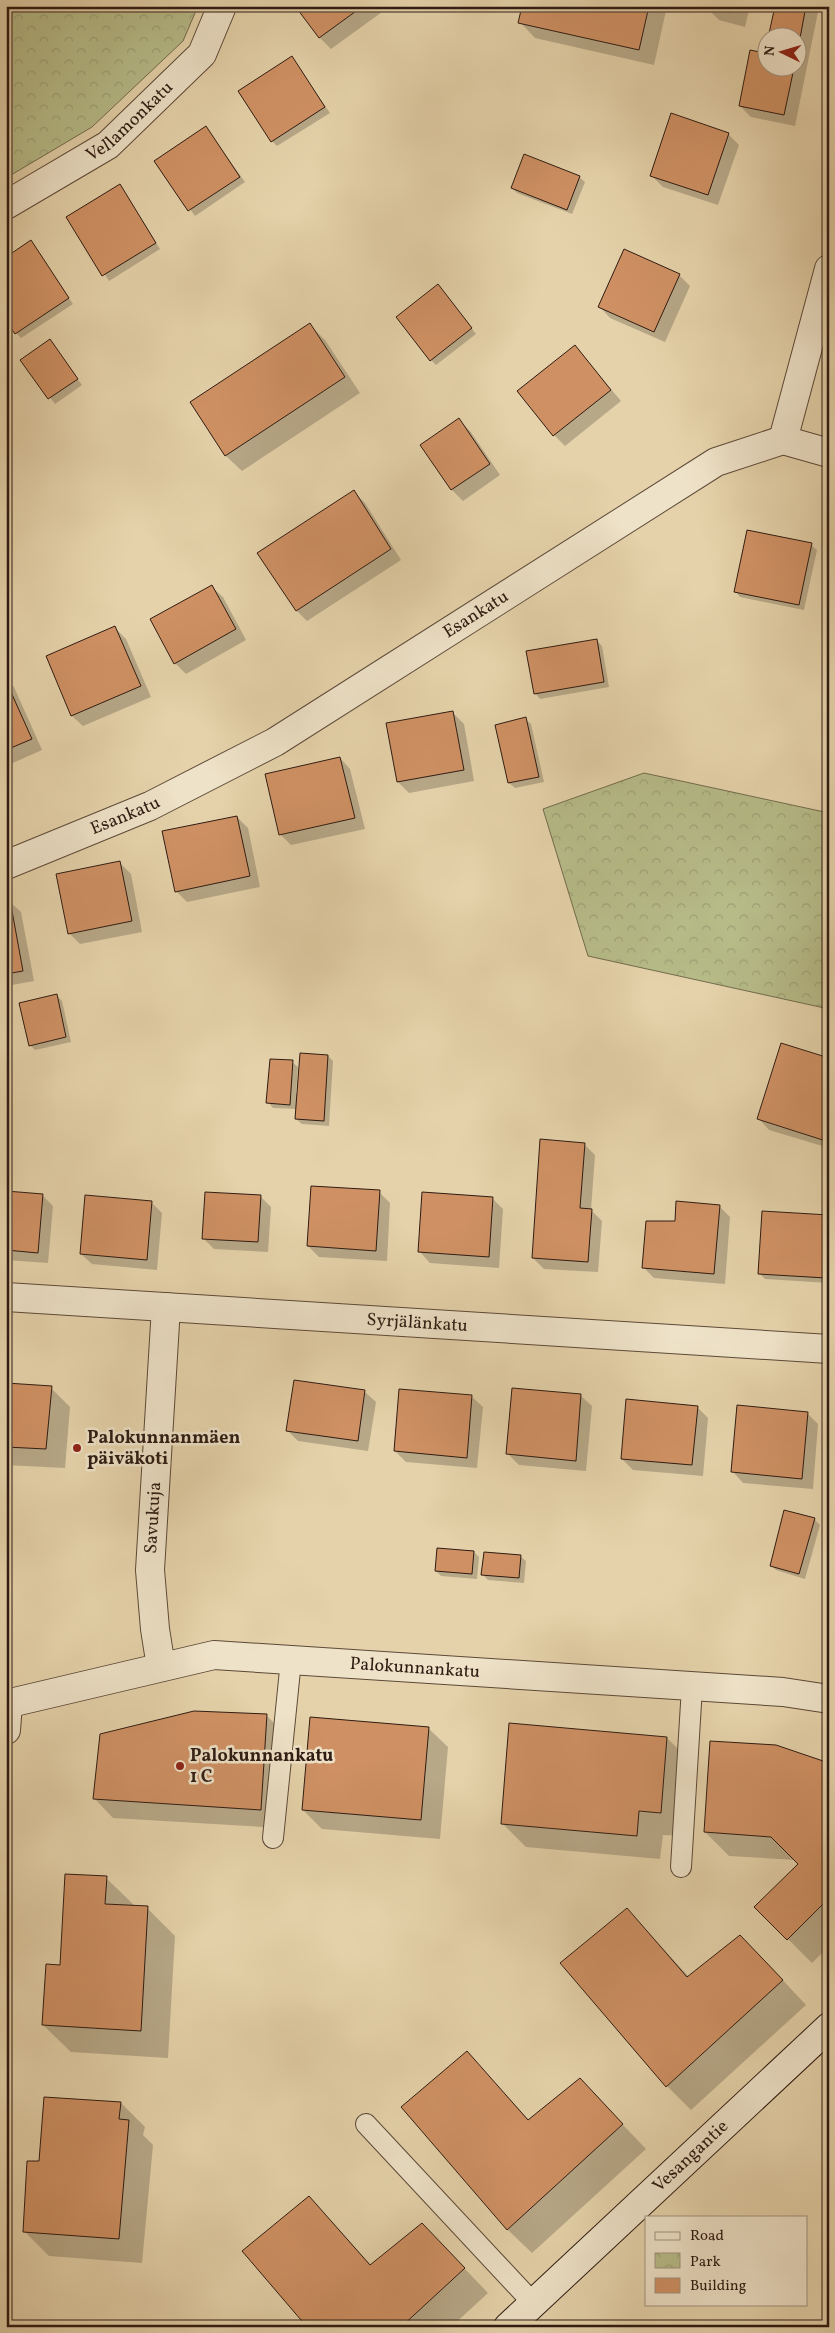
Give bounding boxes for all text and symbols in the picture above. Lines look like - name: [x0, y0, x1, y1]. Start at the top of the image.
- north arrow: [758, 28, 808, 78]
- text: N: [761, 45, 780, 57]
- street label: Vellamonkatu: [81, 76, 179, 168]
- street label: Esankatu: [438, 584, 514, 645]
- street label: Esankatu: [87, 790, 165, 842]
- street label: Syrjälänkatu: [366, 1307, 469, 1339]
- place label: Palokunnanmäen päiväkoti: [87, 1426, 240, 1472]
- marker: Palokunnanmäen päiväkoti: [71, 1442, 83, 1454]
- street label: Savukuja: [139, 1481, 168, 1555]
- street label: Palokunnankatu: [349, 1651, 481, 1685]
- place label: Palokunnankatu 1 C: [190, 1744, 333, 1790]
- marker: Palokunnankatu 1 C: [174, 1760, 186, 1772]
- street label: Vesangantie: [647, 2114, 734, 2198]
- legend: [645, 2216, 808, 2306]
- text: Road: [690, 2226, 724, 2247]
- text: Park: [690, 2252, 721, 2273]
- text: Building: [690, 2276, 747, 2297]

